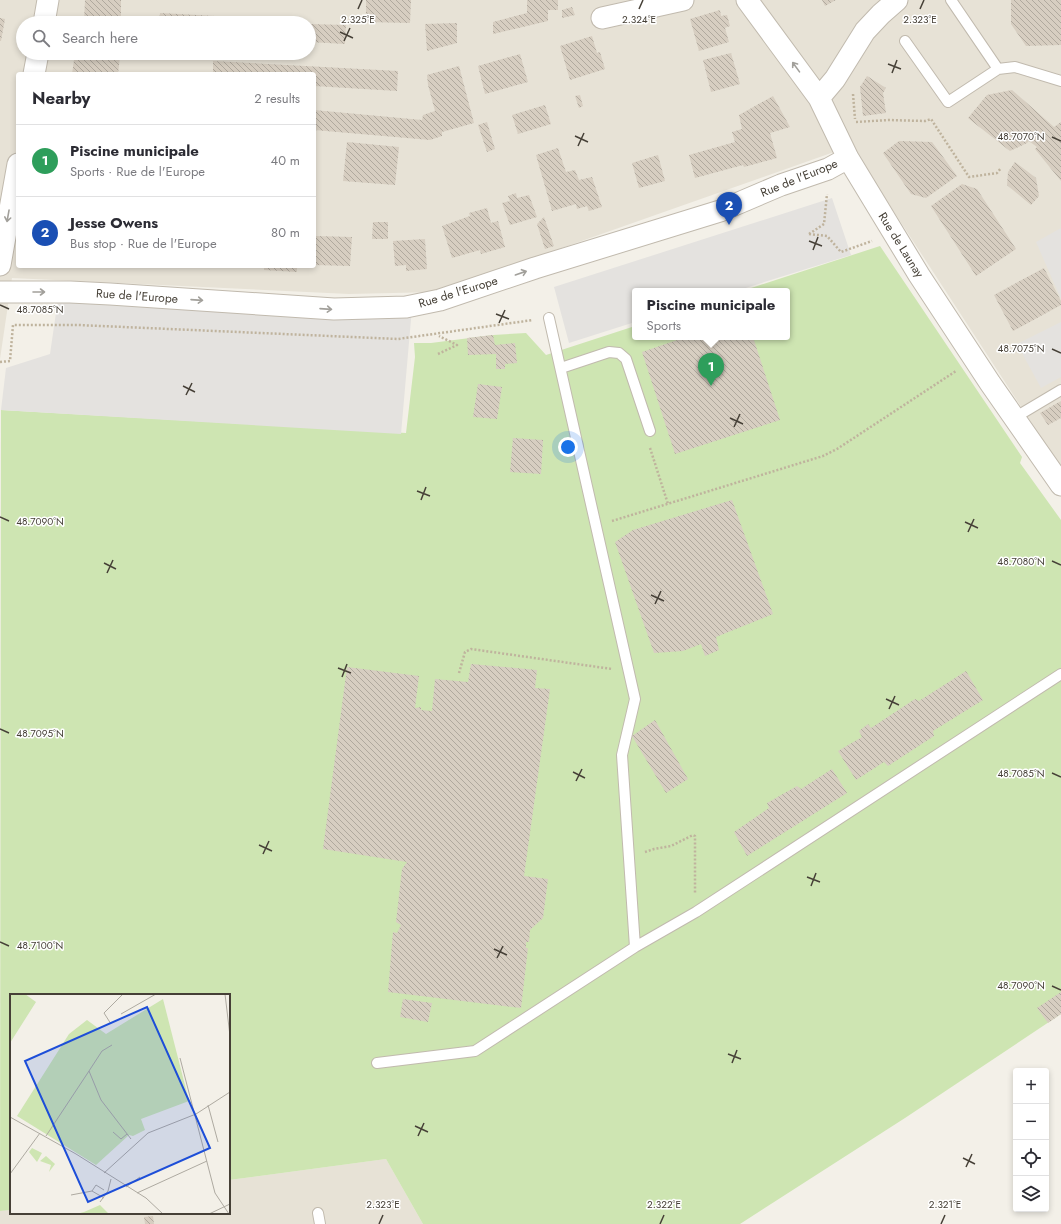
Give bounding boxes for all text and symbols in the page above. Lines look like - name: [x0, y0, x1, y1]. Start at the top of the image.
- text: 2.325°E: [341, 12, 375, 27]
- text: 2.324°E: [622, 12, 656, 27]
- text: 2.323°E: [903, 12, 937, 27]
- search box: [16, 16, 316, 60]
- icon: search: [30, 27, 52, 49]
- text: Search here: [62, 27, 138, 49]
- one-way arrow: [792, 62, 800, 73]
- text: Nearby: [32, 86, 90, 110]
- text: 2 results: [254, 89, 300, 108]
- text: 48.7070°N: [997, 129, 1045, 144]
- text: Piscine municipale: [70, 140, 199, 162]
- text: 1: [42, 151, 48, 170]
- text: 40 m: [271, 151, 300, 170]
- street label: Rue de l'Europe: [758, 154, 840, 202]
- text: Sports · Rue de l'Europe: [70, 162, 205, 181]
- pin: 2: [716, 192, 742, 225]
- one-way arrow: [4, 209, 12, 222]
- street label: Rue de Launay: [874, 209, 929, 282]
- text: Jesse Owens: [70, 212, 158, 234]
- text: 2: [41, 223, 49, 242]
- text: 80 m: [271, 223, 300, 242]
- text: Bus stop · Rue de l'Europe: [70, 234, 217, 253]
- one-way arrow: [515, 268, 527, 276]
- street label: Rue de l'Europe: [416, 271, 500, 313]
- street label: Rue de l'Europe: [95, 284, 179, 308]
- one-way arrow: [32, 288, 45, 296]
- popup: [632, 288, 790, 340]
- text: Piscine municipale: [647, 294, 775, 316]
- one-way arrow: [190, 297, 203, 304]
- text: 48.7085°N: [16, 302, 64, 317]
- one-way arrow: [319, 305, 332, 312]
- text: Sports: [647, 316, 681, 335]
- text: 48.7075°N: [998, 341, 1044, 356]
- pin: 1: [698, 353, 724, 386]
- your location: [558, 437, 578, 457]
- text: 48.7090°N: [16, 514, 64, 529]
- text: 48.7080°N: [997, 554, 1045, 569]
- text: 48.7095°N: [16, 726, 64, 741]
- text: 48.7085°N: [997, 766, 1045, 781]
- text: 48.7100°N: [17, 938, 63, 953]
- text: 48.7090°N: [997, 978, 1045, 993]
- inset map: [10, 994, 230, 1214]
- map controls: [1013, 1068, 1049, 1212]
- button: +: [1013, 1068, 1049, 1104]
- button: −: [1013, 1104, 1049, 1140]
- button: locate: [1013, 1140, 1049, 1176]
- button: layers: [1013, 1176, 1049, 1212]
- text: 2.323°E: [366, 1197, 400, 1212]
- text: 2.322°E: [647, 1197, 681, 1212]
- text: 2.321°E: [929, 1197, 961, 1212]

